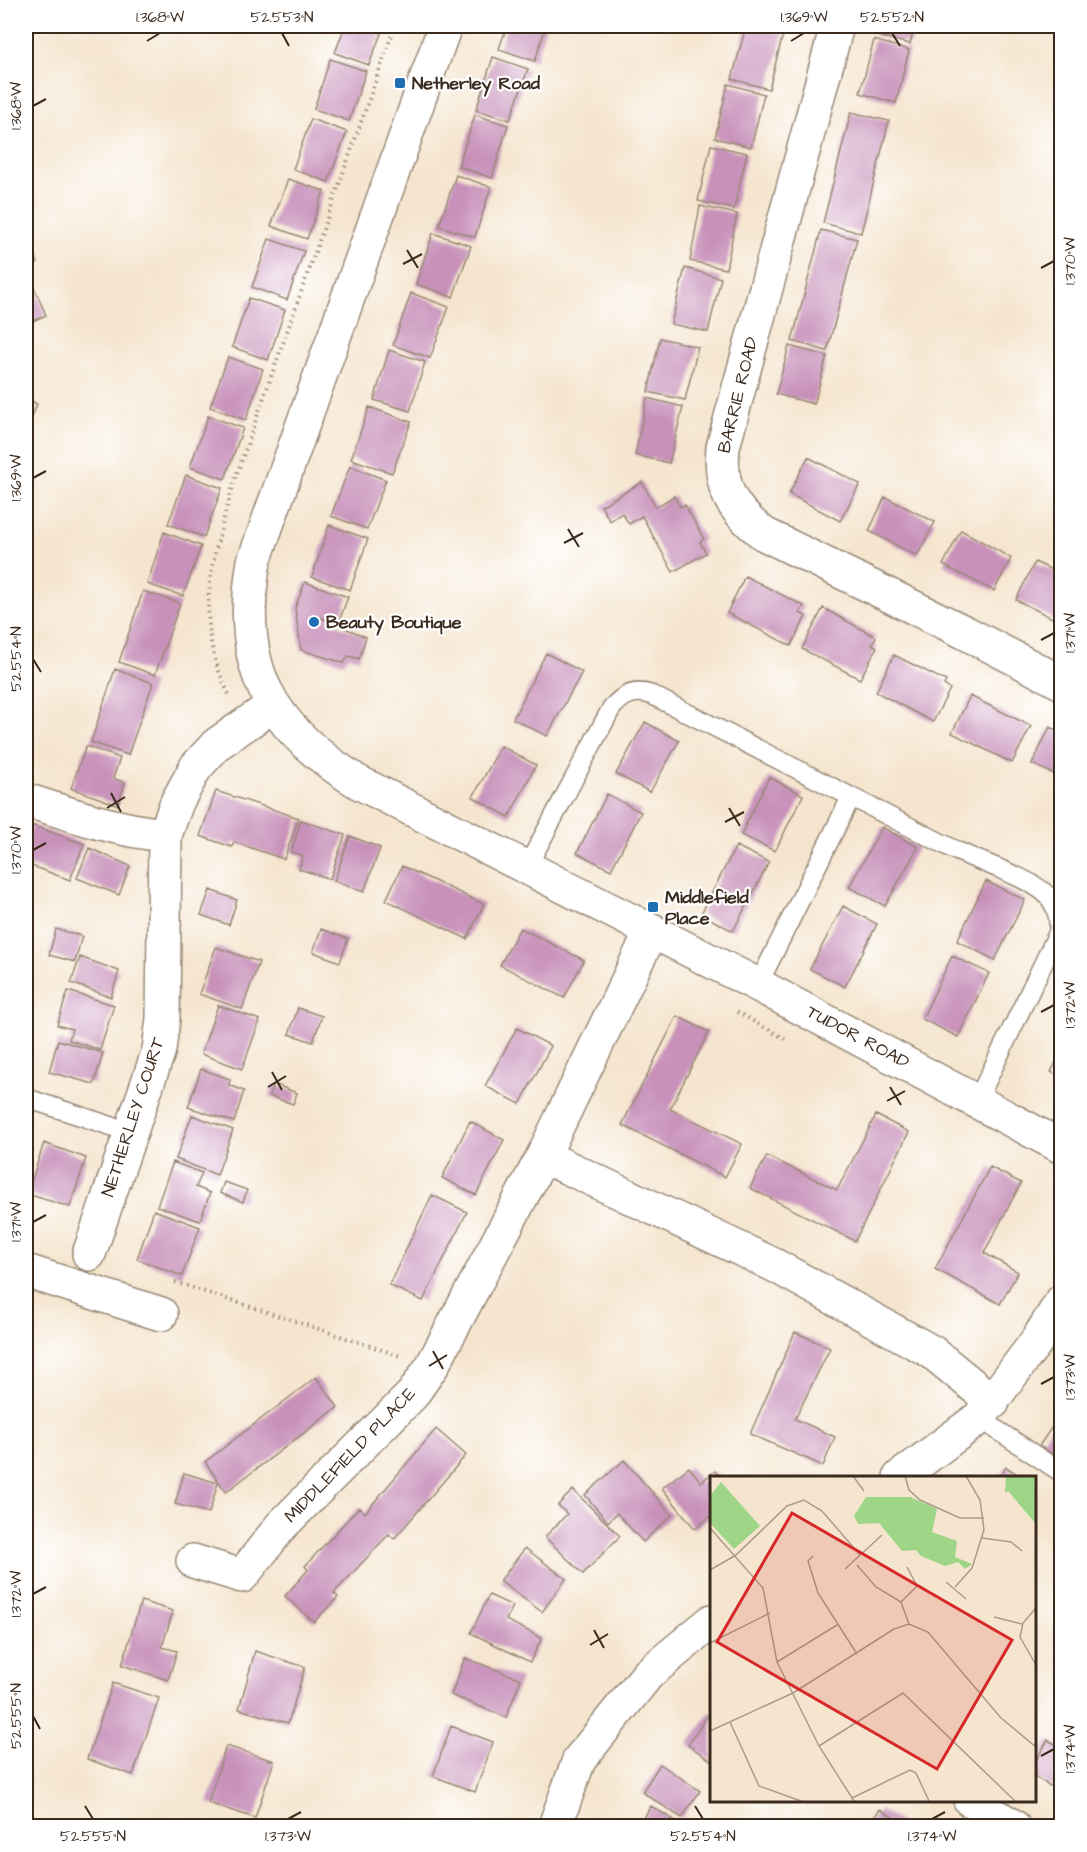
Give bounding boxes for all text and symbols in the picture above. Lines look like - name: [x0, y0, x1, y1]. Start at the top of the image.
- text: 1.368°W: [136, 7, 184, 28]
- text: 52.553°N: [251, 7, 313, 28]
- text: 1.369°W: [780, 7, 828, 28]
- text: 52.552°N: [860, 7, 924, 28]
- place label: Netherley Road: [412, 71, 541, 97]
- marker: Netherley Road: [393, 76, 407, 90]
- text: 1.368°W: [6, 82, 27, 130]
- text: 1.370°W: [1060, 237, 1081, 285]
- street label: BARRIE ROAD: [712, 334, 765, 456]
- text: 1.369°W: [6, 454, 27, 502]
- place label: Beauty Boutique: [326, 610, 462, 636]
- text: 1.371°W: [1060, 613, 1081, 653]
- marker: Beauty Boutique: [307, 615, 321, 629]
- text: 52.554°N: [6, 626, 27, 692]
- text: 1.370°W: [6, 826, 27, 874]
- place label: Middlefield Place: [665, 885, 750, 931]
- marker: Middlefield Place: [646, 900, 660, 914]
- text: 1.372°W: [1060, 982, 1081, 1028]
- street label: TUDOR ROAD: [802, 999, 914, 1075]
- street label: NETHERLEY COURT: [95, 1033, 171, 1200]
- text: 1.371°W: [6, 1202, 27, 1242]
- text: 1.373°W: [1060, 1354, 1081, 1400]
- street label: MIDDLEFIELD PLACE: [278, 1381, 422, 1528]
- inset map: [710, 1476, 1036, 1801]
- text: 1.372°W: [6, 1571, 27, 1617]
- text: 52.555°N: [6, 1683, 27, 1749]
- text: 1.374°W: [1060, 1725, 1081, 1773]
- text: 52.555°N: [60, 1826, 126, 1847]
- text: 1.373°W: [265, 1826, 311, 1847]
- text: 52.554°N: [670, 1826, 736, 1847]
- text: 1.374°W: [908, 1826, 956, 1847]

